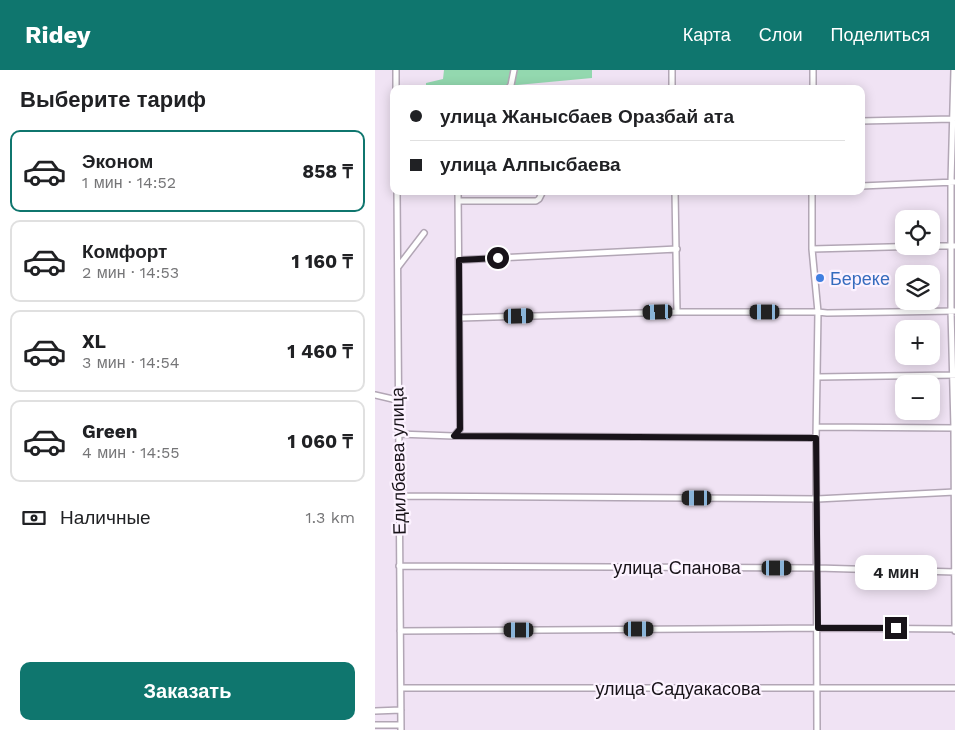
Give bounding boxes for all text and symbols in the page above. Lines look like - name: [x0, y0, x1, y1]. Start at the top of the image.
- text: Ridey: [25, 21, 91, 49]
- text: Карта: [683, 24, 731, 45]
- text: Слои: [759, 24, 803, 45]
- text: Поделиться: [831, 24, 930, 45]
- text: Выберите тариф: [20, 87, 206, 112]
- text: улица Жанысбаев Оразбай ата: [440, 105, 734, 128]
- icon: car: [22, 149, 67, 194]
- text: Эконом: [82, 150, 153, 173]
- text: улица Алпысбаева: [440, 153, 621, 176]
- text: 858 ₸: [302, 160, 353, 183]
- text: 1 мин · 14:52: [82, 173, 176, 192]
- map controls: [895, 210, 940, 420]
- button: locate: [895, 210, 940, 255]
- icon: car: [22, 239, 67, 284]
- text: Комфорт: [82, 240, 167, 263]
- route start: [487, 247, 509, 269]
- text: 1 160 ₸: [292, 250, 353, 273]
- text: 2 мин · 14:53: [82, 263, 179, 282]
- button: layers: [895, 265, 940, 310]
- place label: Береке: [830, 268, 890, 289]
- marker: Береке: [814, 272, 826, 284]
- car: [642, 304, 673, 320]
- car: [750, 305, 780, 320]
- car: [503, 308, 534, 324]
- button: +: [895, 320, 940, 365]
- icon: car: [22, 329, 67, 374]
- text: XL: [82, 330, 106, 353]
- text: 1 460 ₸: [287, 340, 353, 363]
- text: 3 мин · 14:54: [82, 353, 180, 372]
- button: −: [895, 375, 940, 420]
- street label: Едилбаева улица: [386, 386, 410, 535]
- icon: car: [22, 419, 67, 464]
- text: Green: [82, 420, 138, 443]
- text: 1 060 ₸: [287, 430, 353, 453]
- text: 4 мин · 14:55: [82, 443, 180, 462]
- car: [682, 491, 712, 506]
- icon: cash: [20, 504, 48, 532]
- text: Наличные: [60, 506, 151, 529]
- text: 1.3 km: [305, 508, 355, 527]
- callout: 4 мин: [855, 556, 937, 590]
- street label: улица Спанова: [613, 557, 742, 578]
- car: [762, 561, 792, 576]
- text: 4 мин: [873, 563, 919, 582]
- route end: [885, 617, 907, 639]
- car: [624, 622, 654, 637]
- car: [504, 623, 534, 638]
- button: Заказать: [20, 662, 355, 720]
- street label: улица Садуакасова: [595, 678, 761, 699]

